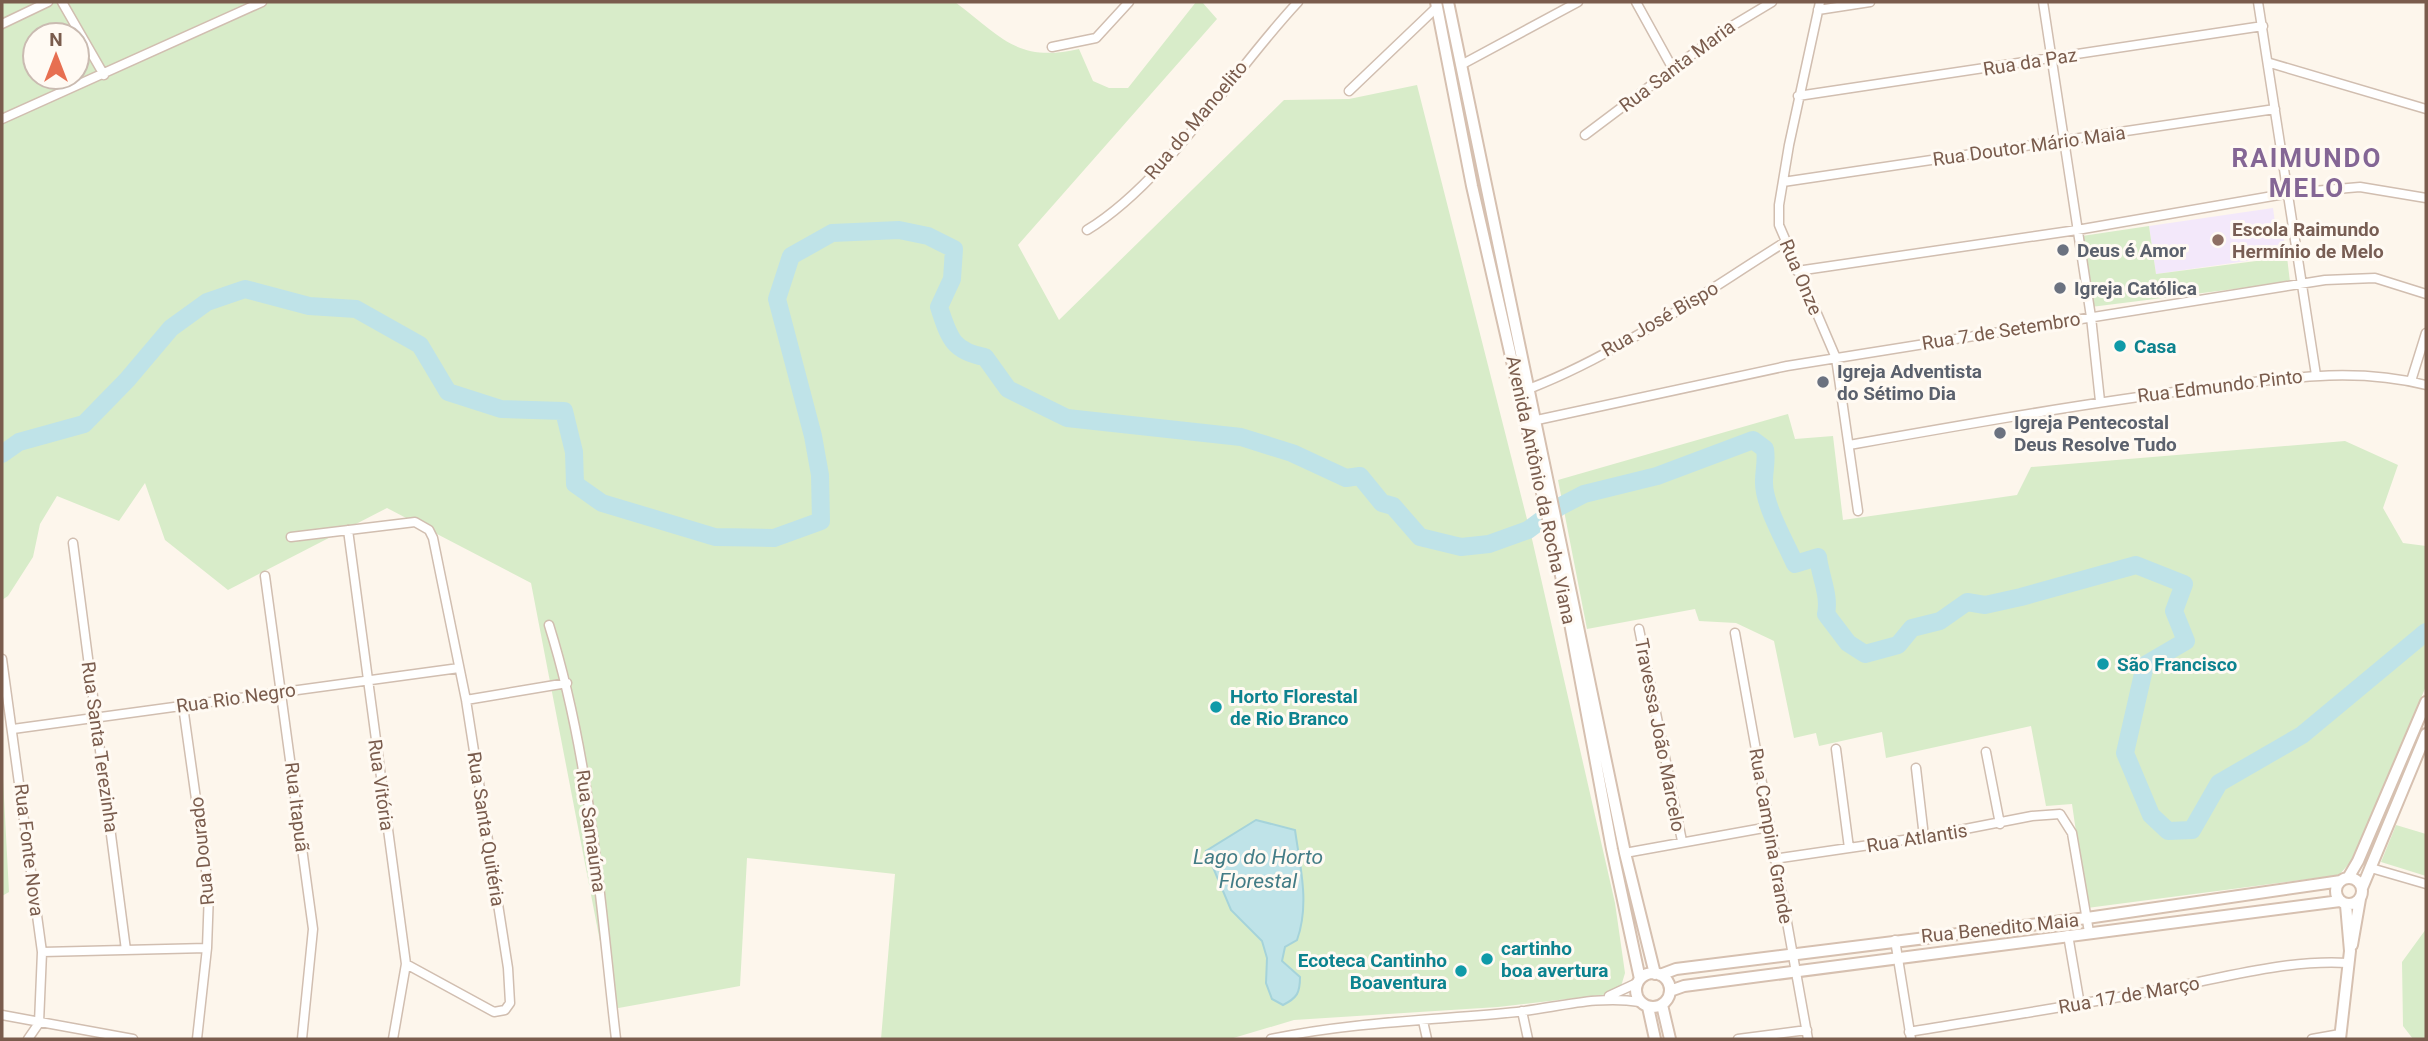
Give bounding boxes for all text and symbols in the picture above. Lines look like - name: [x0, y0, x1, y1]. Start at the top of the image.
- street label: Rua Santa Maria: [1615, 15, 1739, 117]
- north arrow: [21, 21, 91, 91]
- text: N: [49, 28, 63, 51]
- street label: Rua da Paz: [1981, 43, 2079, 81]
- street label: Rua do Manoelito: [1140, 56, 1252, 184]
- street label: Rua Doutor Mário Maia: [1931, 121, 2127, 171]
- district label: RAIMUNDO MELO: [2232, 143, 2382, 203]
- place label: Escola Raimundo Hermínio de Melo: [2232, 218, 2384, 263]
- marker: Escola Raimundo Hermínio de Melo: [2210, 232, 2226, 248]
- street label: Rua Onze: [1775, 236, 1827, 318]
- place label: Deus é Amor: [2077, 239, 2186, 262]
- marker: Deus é Amor: [2055, 242, 2071, 258]
- street label: Rua José Bispo: [1598, 276, 1722, 362]
- place label: Igreja Católica: [2074, 277, 2197, 300]
- marker: Igreja Católica: [2052, 280, 2068, 296]
- street label: Rua 7 de Setembro: [1920, 307, 2082, 355]
- place label: Casa: [2134, 335, 2177, 358]
- marker: Casa: [2112, 338, 2128, 354]
- street label: Avenida Antônio da Rocha Viana: [1501, 354, 1581, 626]
- place label: Igreja Adventista do Sétimo Dia: [1837, 360, 1982, 405]
- street label: Rua Edmundo Pinto: [2136, 364, 2304, 408]
- marker: Igreja Adventista do Sétimo Dia: [1815, 374, 1831, 390]
- place label: Igreja Pentecostal Deus Resolve Tudo: [2014, 411, 2177, 456]
- marker: Igreja Pentecostal Deus Resolve Tudo: [1992, 425, 2008, 441]
- street label: Travessa João Marcelo: [1630, 636, 1690, 834]
- place label: São Francisco: [2117, 653, 2238, 676]
- marker: São Francisco: [2095, 656, 2111, 672]
- street label: Rua Santa Terezinha: [77, 660, 123, 834]
- street label: Rua Rio Negro: [175, 678, 297, 718]
- place label: Horto Florestal de Rio Branco: [1230, 685, 1358, 730]
- marker: Horto Florestal de Rio Branco: [1208, 699, 1224, 715]
- street label: Rua Vitória: [363, 738, 399, 832]
- street label: Rua Campina Grande: [1744, 746, 1798, 926]
- street label: Rua Santa Quitéria: [462, 750, 510, 908]
- street label: Rua Itapuã: [280, 761, 314, 853]
- street label: Rua Samaúma: [571, 768, 611, 894]
- street label: Rua Fonte Nova: [9, 782, 49, 918]
- street label: Rua Dourado: [185, 796, 219, 906]
- street label: Rua Atlantis: [1865, 819, 1969, 857]
- water label: Lago do Horto Florestal: [1193, 845, 1323, 893]
- street label: Rua Benedito Maia: [1920, 908, 2080, 948]
- place label: cartinho boa avertura: [1501, 937, 1608, 982]
- place label: Ecoteca Cantinho Boaventura: [1298, 949, 1447, 994]
- marker: cartinho boa avertura: [1479, 951, 1495, 967]
- marker: Ecoteca Cantinho Boaventura: [1453, 963, 1469, 979]
- street label: Rua 17 de Março: [2057, 971, 2201, 1019]

